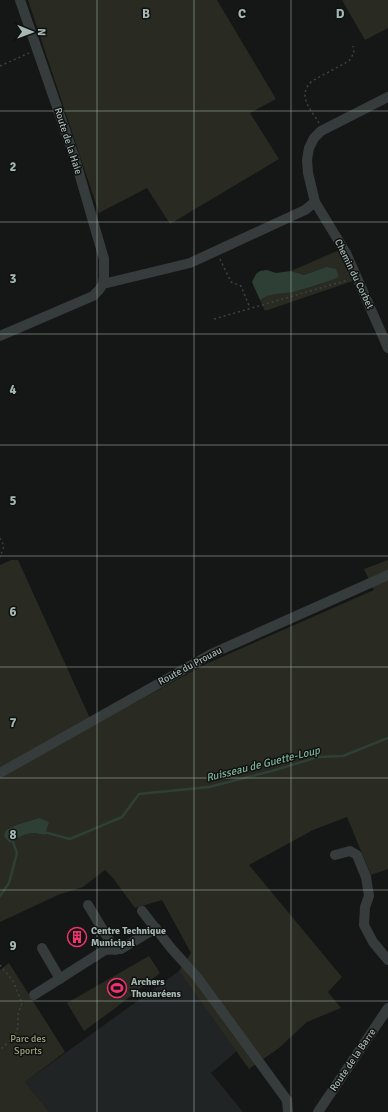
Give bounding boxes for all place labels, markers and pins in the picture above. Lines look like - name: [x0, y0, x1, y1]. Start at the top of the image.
- place label: Centre Technique Municipal: [91, 925, 166, 949]
- building icon: Centre Technique Municipal: [66, 926, 88, 948]
- place label: Archers Thouaréens: [131, 976, 182, 1000]
- sports icon: Archers Thouaréens: [106, 977, 128, 999]

